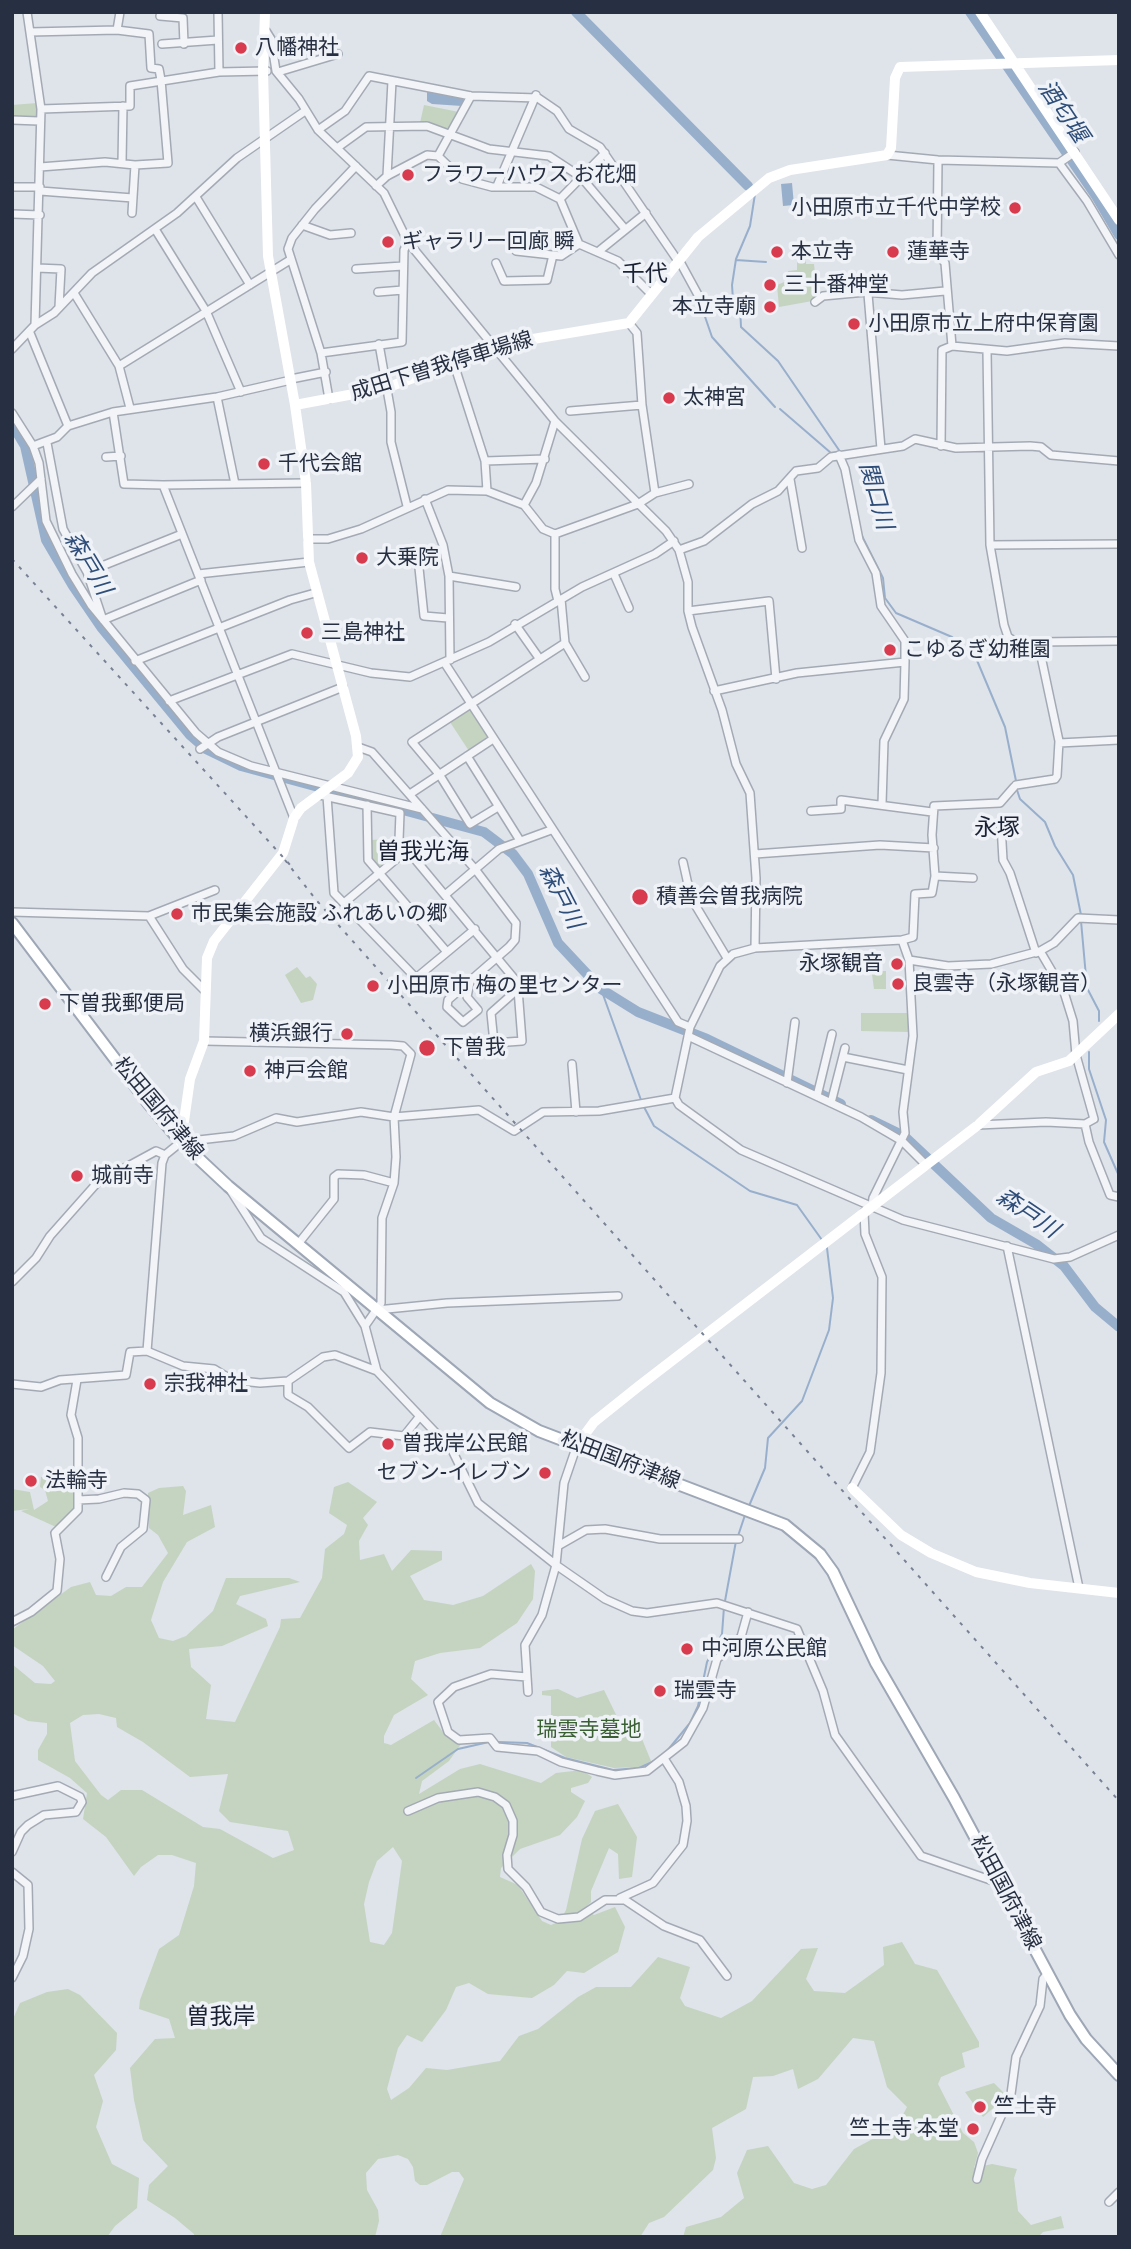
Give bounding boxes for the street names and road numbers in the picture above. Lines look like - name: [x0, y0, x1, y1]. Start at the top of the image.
- street label: 成田下曽我停車場線: [348, 327, 536, 407]
- street label: 松田国府津線: [108, 1053, 208, 1165]
- street label: 松田国府津線: [557, 1427, 683, 1495]
- street label: 松田国府津線: [964, 1831, 1046, 1955]

